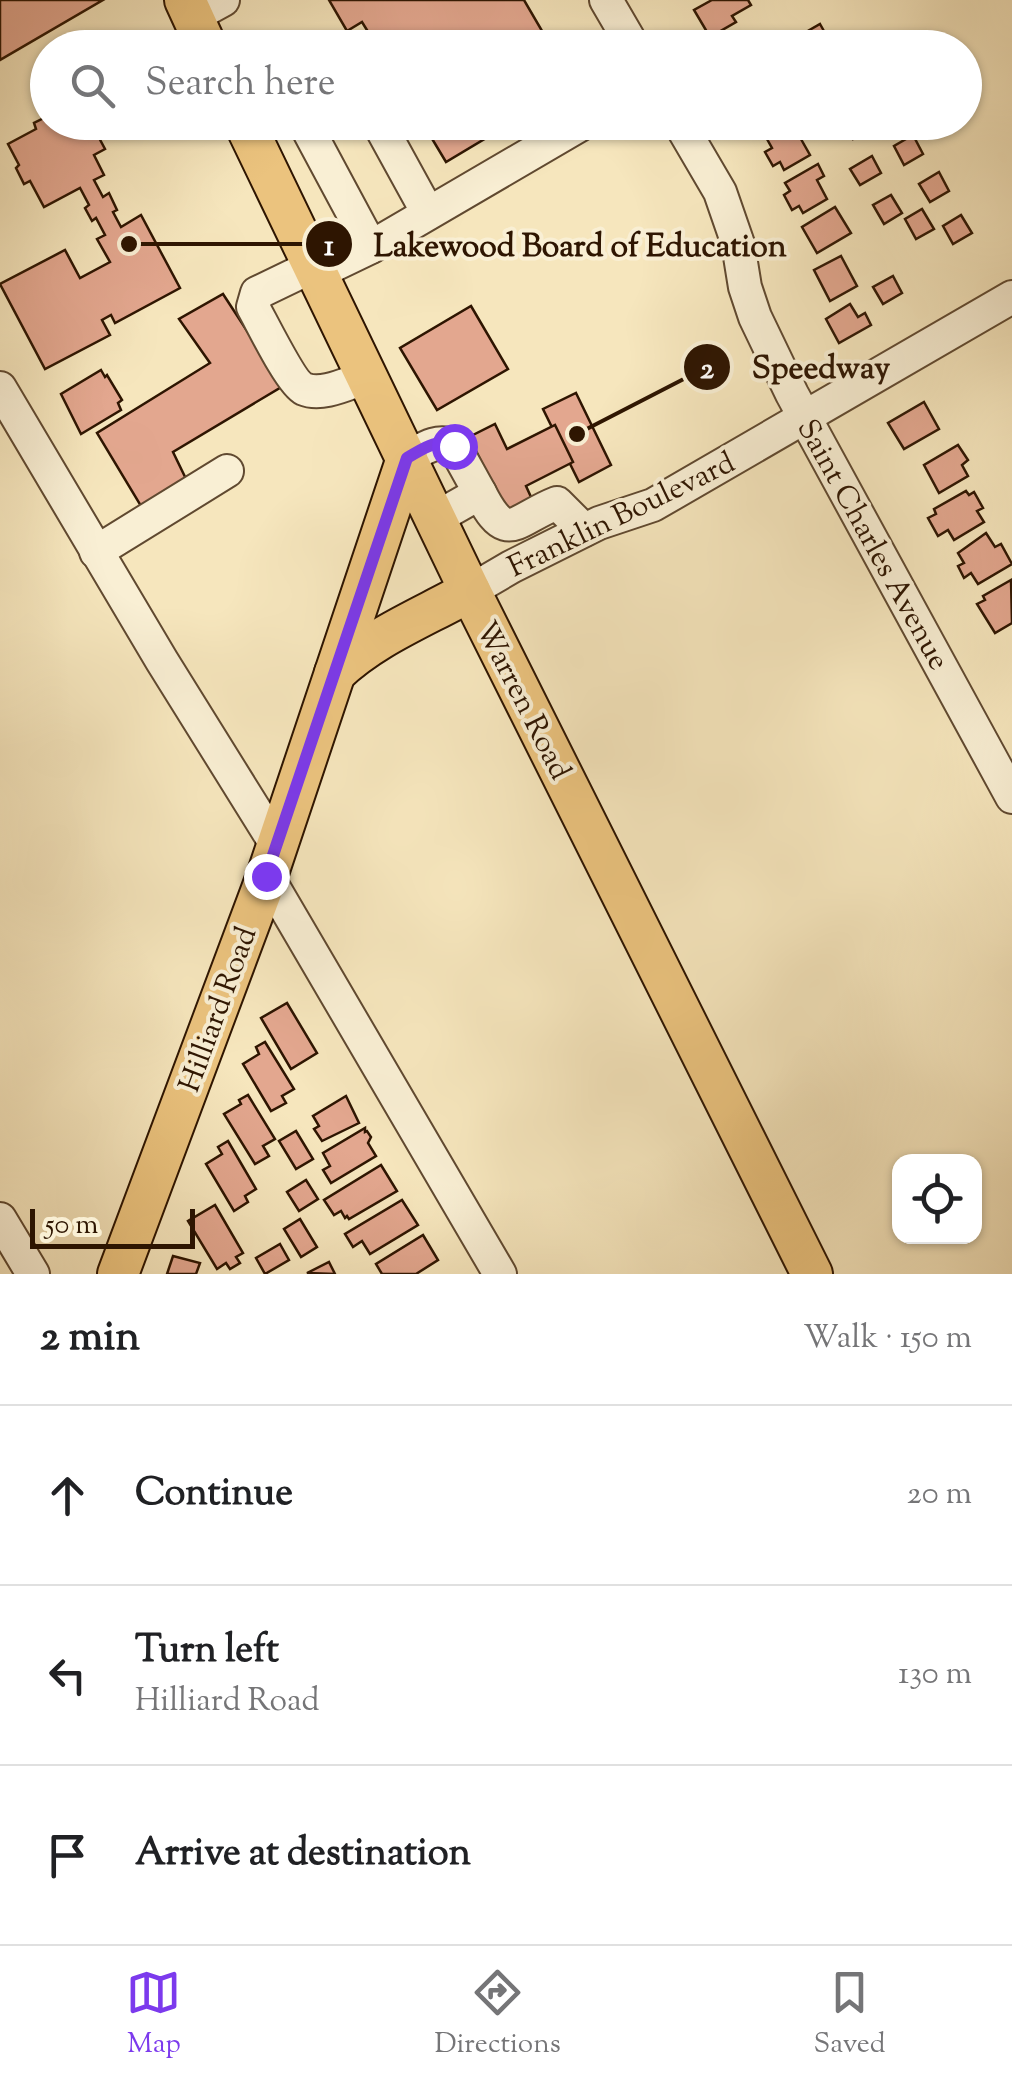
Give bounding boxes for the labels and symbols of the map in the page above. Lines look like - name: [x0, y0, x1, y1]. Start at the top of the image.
- callout: Lakewood Board of Education: [304, 213, 807, 275]
- text: Lakewood Board of Education: [373, 225, 787, 271]
- text: 1: [324, 226, 335, 269]
- callout: Speedway: [682, 336, 911, 398]
- text: Speedway: [752, 347, 890, 393]
- text: 2: [700, 349, 714, 392]
- street label: Saint Charles Avenue: [785, 412, 959, 679]
- route start: [432, 424, 478, 470]
- street label: Franklin Boulevard: [501, 443, 743, 590]
- street label: Warren Road: [463, 614, 580, 788]
- route end: [244, 854, 290, 900]
- street label: Hilliard Road: [170, 921, 269, 1098]
- scale bar: [30, 1204, 195, 1248]

